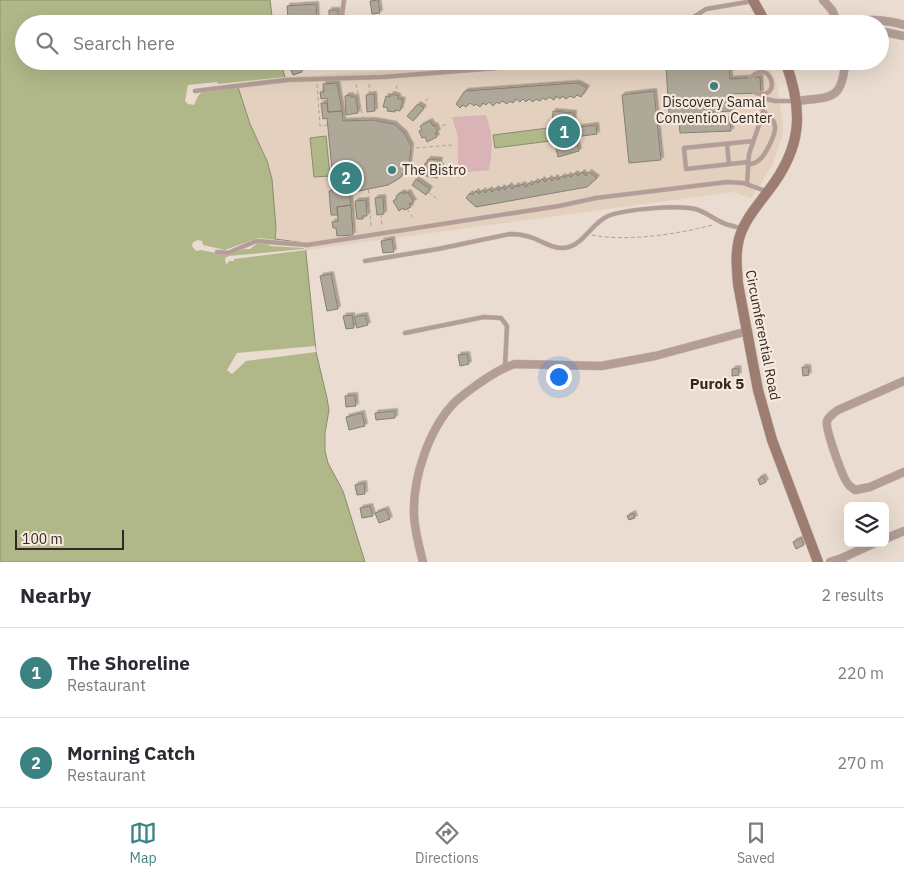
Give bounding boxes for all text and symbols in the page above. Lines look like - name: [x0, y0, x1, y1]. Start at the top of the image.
- search box: [15, 15, 889, 70]
- icon: search: [33, 29, 61, 57]
- text: Search here: [73, 31, 175, 55]
- marker: Discovery Samal Convention Center: [708, 80, 720, 92]
- place label: Discovery Samal Convention Center: [656, 93, 772, 127]
- pin: 1: [548, 113, 580, 151]
- pin: 2: [330, 159, 362, 197]
- place label: The Bistro: [402, 161, 466, 179]
- marker: The Bistro: [386, 164, 398, 176]
- street label: Circumferential Road: [742, 268, 784, 402]
- your location: [546, 364, 572, 390]
- district label: Purok 5: [690, 374, 744, 393]
- map controls: [844, 502, 889, 547]
- button: layers: [844, 502, 889, 547]
- scale bar: [15, 527, 124, 550]
- text: 100 m: [22, 530, 63, 548]
- text: Nearby: [20, 581, 91, 609]
- text: 2 results: [821, 585, 884, 605]
- text: The Shoreline: [67, 651, 190, 675]
- text: 1: [31, 663, 41, 683]
- text: 220 m: [837, 663, 884, 683]
- text: Restaurant: [67, 675, 146, 695]
- text: Morning Catch: [67, 741, 195, 765]
- text: 2: [31, 753, 41, 773]
- text: 270 m: [837, 753, 884, 773]
- text: Restaurant: [67, 765, 146, 785]
- tab: Map: [129, 819, 157, 867]
- tab: Directions: [415, 819, 479, 867]
- tab: Saved: [737, 819, 775, 867]

